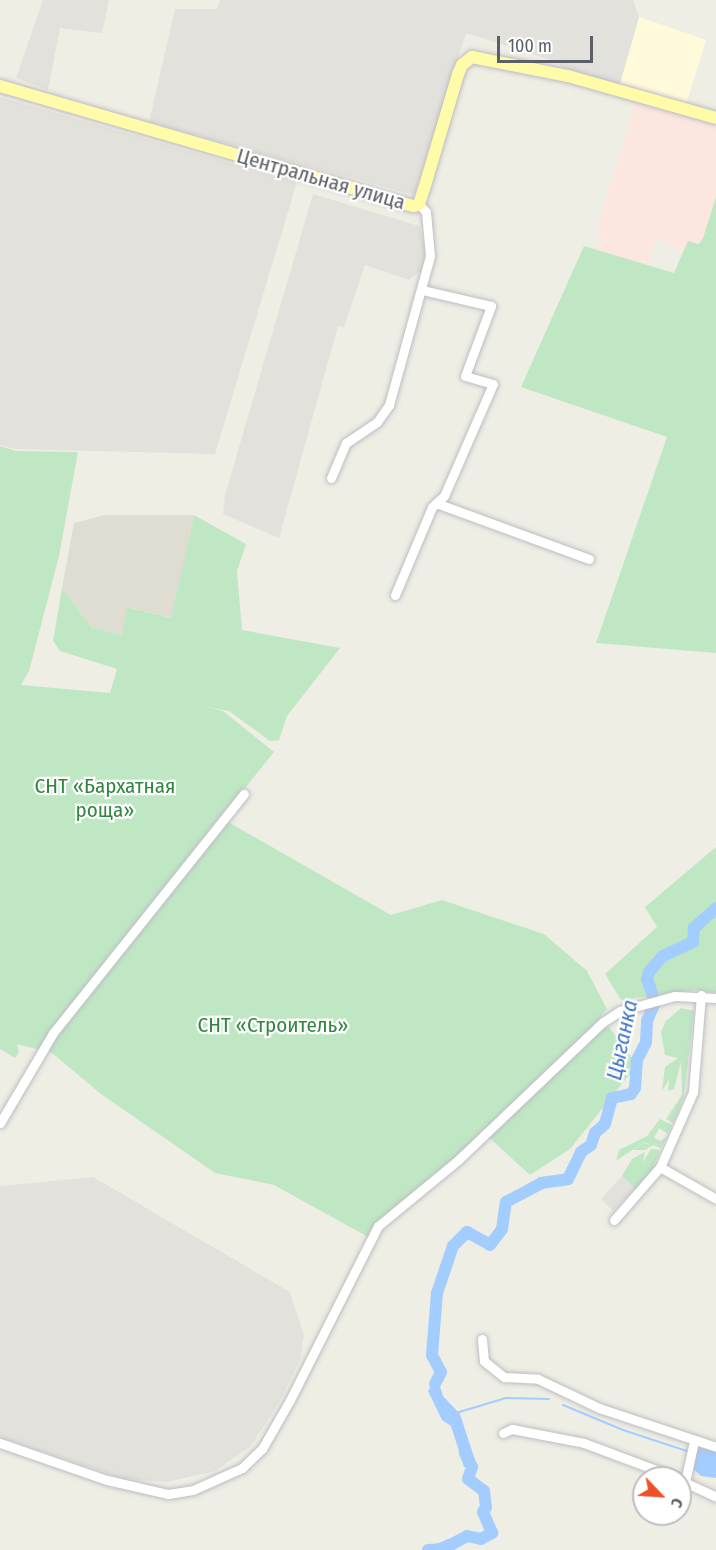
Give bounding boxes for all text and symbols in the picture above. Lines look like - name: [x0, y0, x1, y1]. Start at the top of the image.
- scale bar: [500, 24, 596, 62]
- text: 100 m: [508, 35, 552, 57]
- street label: Центральная улица: [234, 143, 408, 215]
- park label: СНТ «Бархатная роща»: [35, 773, 175, 823]
- water label: Цыганка: [601, 997, 643, 1083]
- park label: СНТ «Строитель»: [198, 1012, 348, 1038]
- north arrow: [632, 1466, 692, 1526]
- text: С: [667, 1495, 687, 1511]

